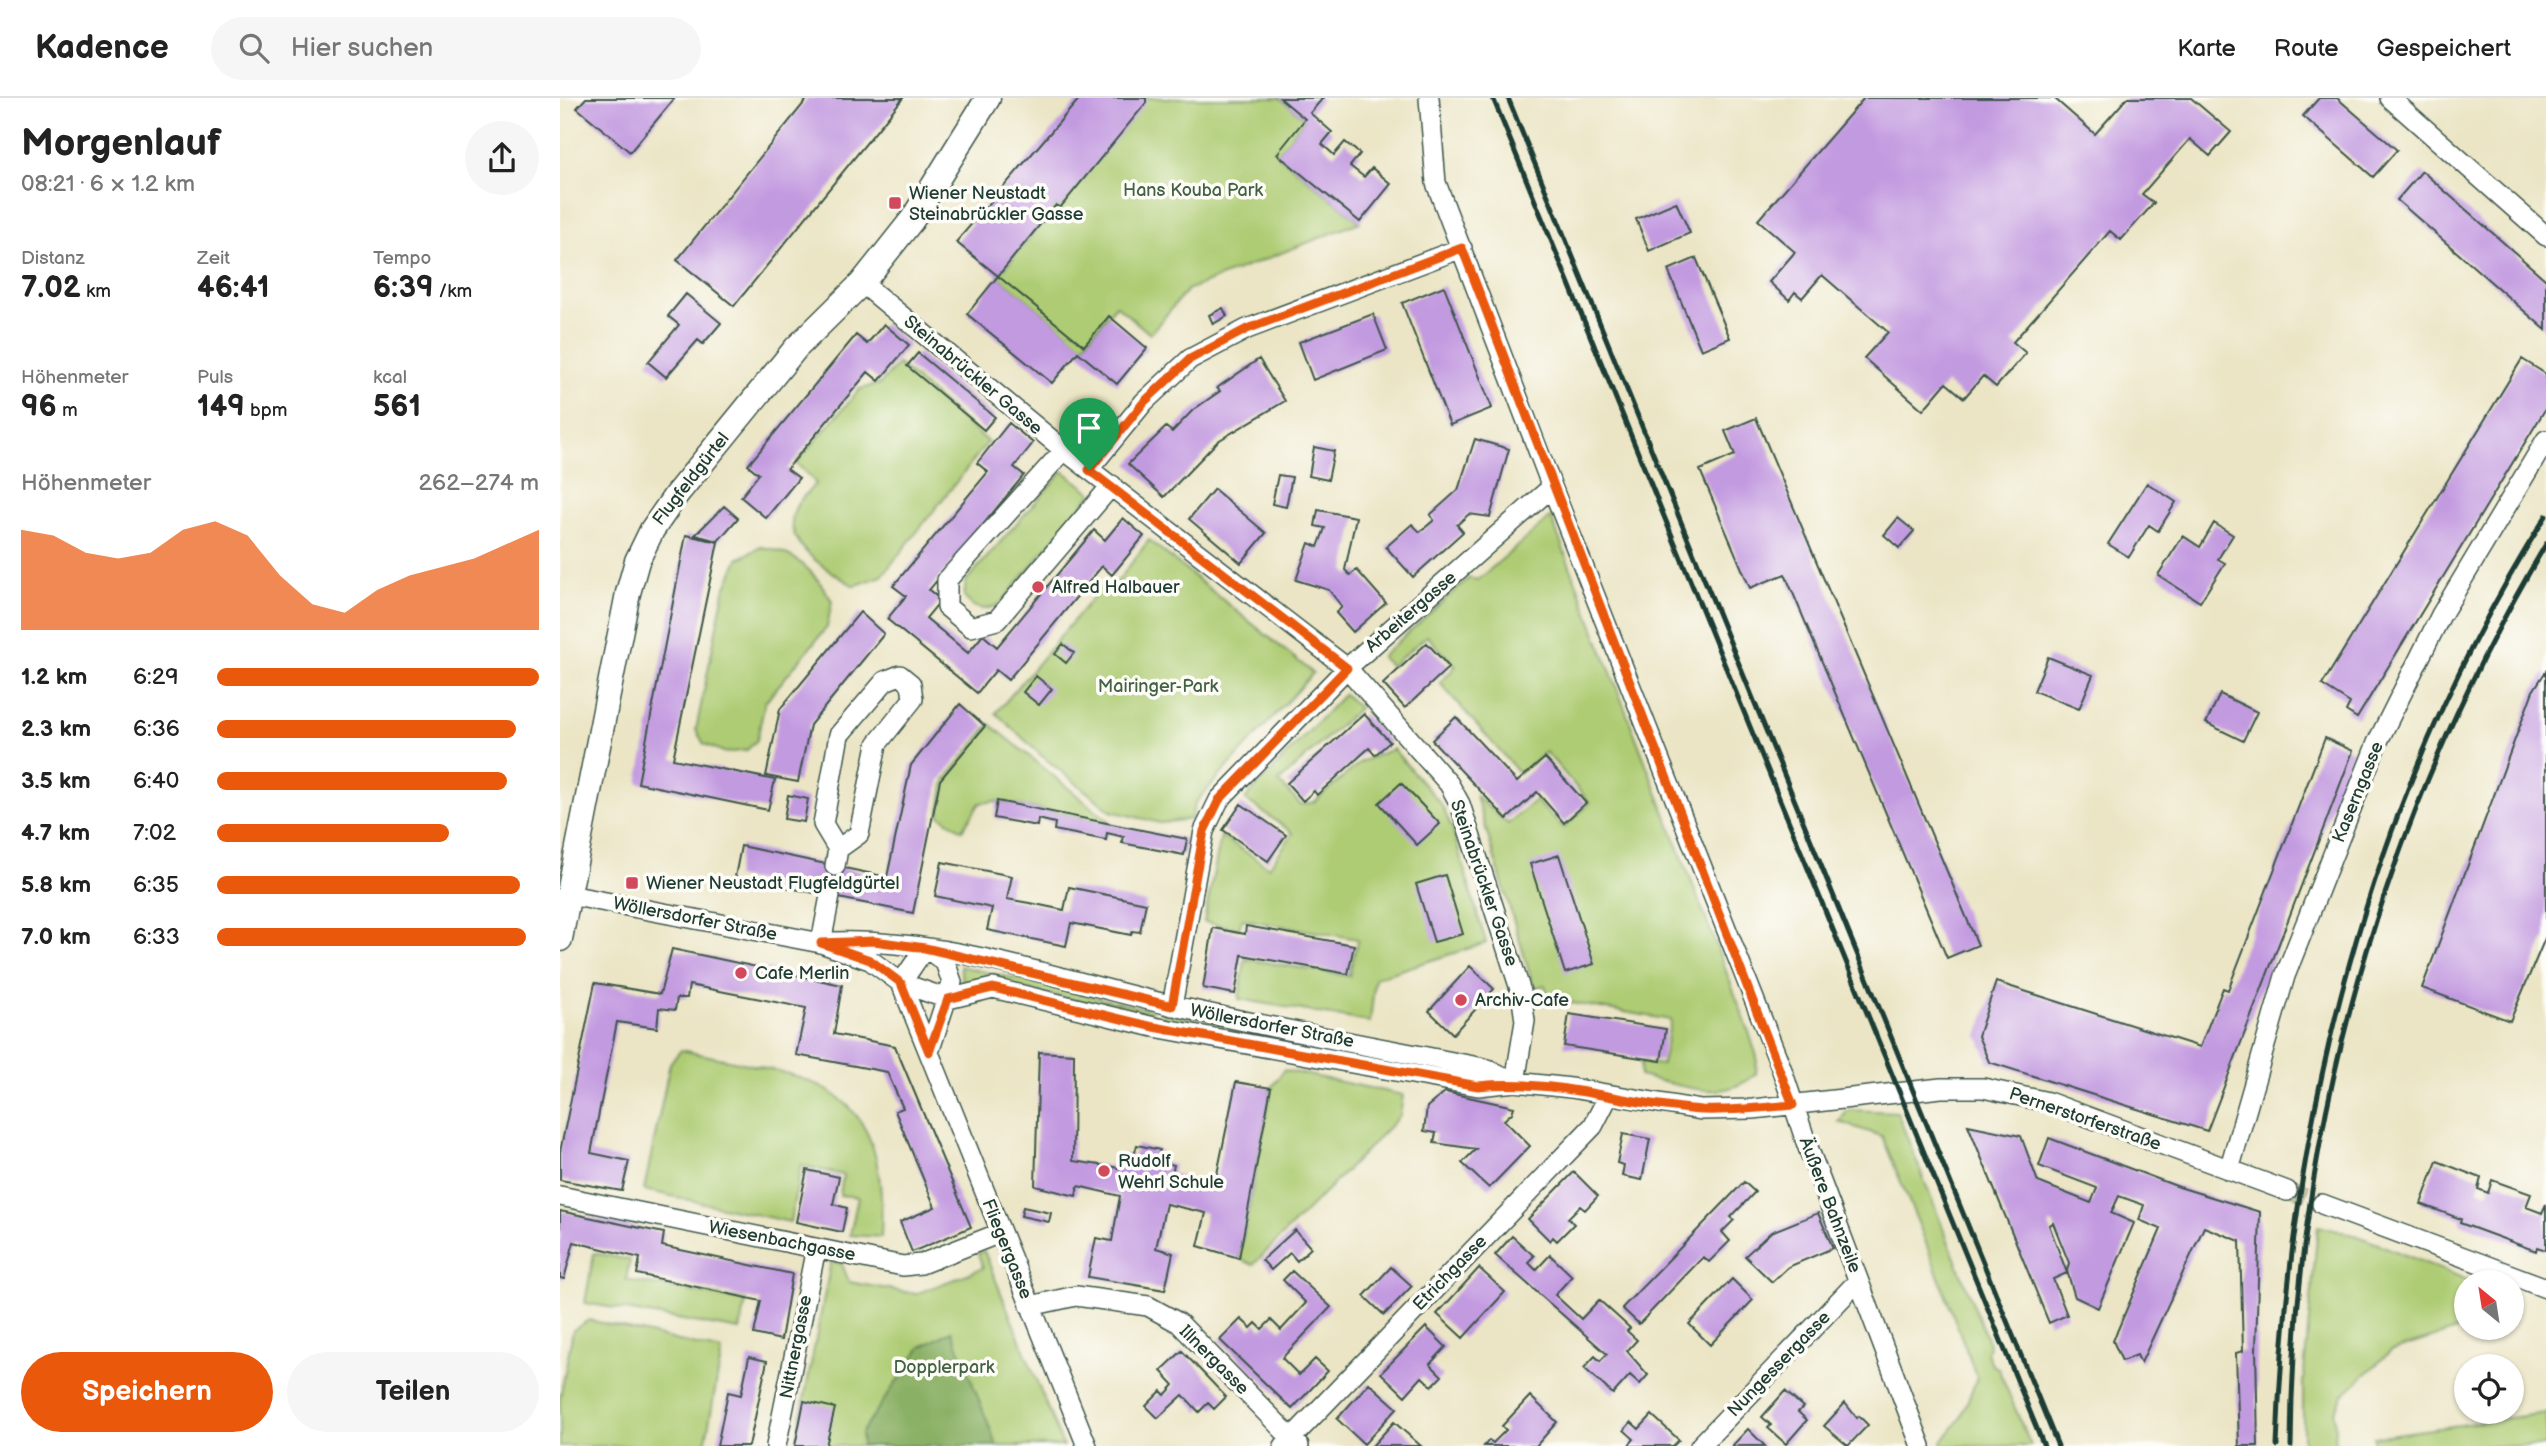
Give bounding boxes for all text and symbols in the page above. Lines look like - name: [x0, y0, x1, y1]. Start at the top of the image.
- search box: [211, 17, 701, 80]
- text: Kadence: [35, 28, 169, 68]
- icon: search: [235, 29, 273, 67]
- text: Hier suchen: [291, 33, 433, 64]
- text: Karte: [2177, 34, 2236, 63]
- text: Route: [2274, 34, 2339, 63]
- text: Gespeichert: [2377, 34, 2511, 63]
- text: Morgenlauf: [21, 121, 221, 166]
- button: share: [465, 121, 539, 195]
- text: 08:21 · 6 × 1.2 km: [21, 170, 195, 198]
- park label: Hans Kouba Park: [1123, 180, 1263, 201]
- place label: Wiener Neustadt Steinabrückler Gasse: [909, 183, 1084, 225]
- marker: Wiener Neustadt Steinabrückler Gasse: [887, 195, 903, 211]
- text: Distanz: [21, 247, 85, 270]
- text: Zeit: [197, 247, 230, 270]
- text: Tempo: [373, 247, 431, 270]
- text: 7.02: [21, 270, 81, 306]
- text: 46:41: [197, 270, 270, 306]
- text: 6:39: [373, 270, 433, 306]
- text: km: [81, 280, 111, 303]
- text: /km: [433, 280, 472, 303]
- street label: Steinabrückler Gasse: [899, 311, 1047, 439]
- text: Höhenmeter: [21, 366, 128, 389]
- text: Puls: [197, 366, 233, 389]
- text: kcal: [373, 366, 407, 389]
- text: 96: [21, 389, 57, 425]
- text: 149: [197, 389, 245, 425]
- text: 561: [373, 389, 421, 425]
- pin: [1059, 398, 1119, 470]
- text: m: [57, 399, 78, 422]
- text: bpm: [245, 399, 287, 422]
- icon: arrive: [1070, 409, 1108, 447]
- street label: Flugfeldgürtel: [648, 428, 734, 530]
- text: Höhenmeter: [21, 469, 151, 497]
- text: 262–274 m: [419, 469, 539, 497]
- street label: Arbeitergasse: [1361, 567, 1461, 657]
- place label: Alfred Halbauer: [1052, 577, 1180, 598]
- marker: Alfred Halbauer: [1030, 579, 1046, 595]
- text: 1.2 km: [21, 663, 87, 691]
- text: 6:29: [133, 663, 179, 691]
- park label: Mairinger-Park: [1098, 676, 1218, 697]
- text: 2.3 km: [21, 715, 91, 743]
- text: 6:36: [133, 715, 180, 743]
- street label: Kaserngasse: [2328, 738, 2388, 846]
- text: 3.5 km: [21, 767, 91, 795]
- text: 6:40: [133, 767, 179, 795]
- street label: Steinabrückler Gasse: [1446, 797, 1522, 969]
- text: 4.7 km: [21, 819, 90, 847]
- text: 7:02: [133, 819, 176, 847]
- text: 5.8 km: [21, 871, 91, 899]
- text: 6:35: [133, 871, 179, 899]
- place label: Wiener Neustadt Flugfeldgürtel: [646, 873, 899, 894]
- marker: Wiener Neustadt Flugfeldgürtel: [624, 875, 640, 891]
- street label: Wöllersdorfer Straße: [611, 893, 779, 945]
- text: 7.0 km: [21, 923, 91, 951]
- text: 6:33: [133, 923, 180, 951]
- place label: Cafe Merlin: [755, 963, 849, 984]
- marker: Cafe Merlin: [733, 965, 749, 981]
- place label: Archiv-Cafe: [1475, 990, 1569, 1011]
- marker: Archiv-Cafe: [1453, 992, 1469, 1008]
- street label: Wöllersdorfer Straße: [1188, 1000, 1356, 1052]
- street label: Pernerstorferstraße: [2006, 1083, 2164, 1155]
- street label: Äußere Bahnzeile: [1794, 1134, 1867, 1276]
- place label: Rudolf Wehrl Schule: [1118, 1151, 1224, 1193]
- marker: Rudolf Wehrl Schule: [1096, 1163, 1112, 1179]
- street label: Fliegergasse: [977, 1196, 1037, 1302]
- street label: Wiesenbachgasse: [707, 1216, 858, 1266]
- street label: Etrichgasse: [1409, 1231, 1491, 1315]
- north arrow: [2454, 1270, 2524, 1340]
- map controls: [2454, 1270, 2524, 1424]
- street label: Nittnergasse: [776, 1293, 816, 1400]
- street label: Nungessergasse: [1723, 1307, 1835, 1421]
- street label: Illnergasse: [1175, 1321, 1253, 1399]
- button: Speichern: [21, 1352, 273, 1432]
- button: Teilen: [287, 1352, 539, 1432]
- button: locate: [2454, 1354, 2524, 1424]
- park label: Dopplerpark: [894, 1357, 995, 1378]

